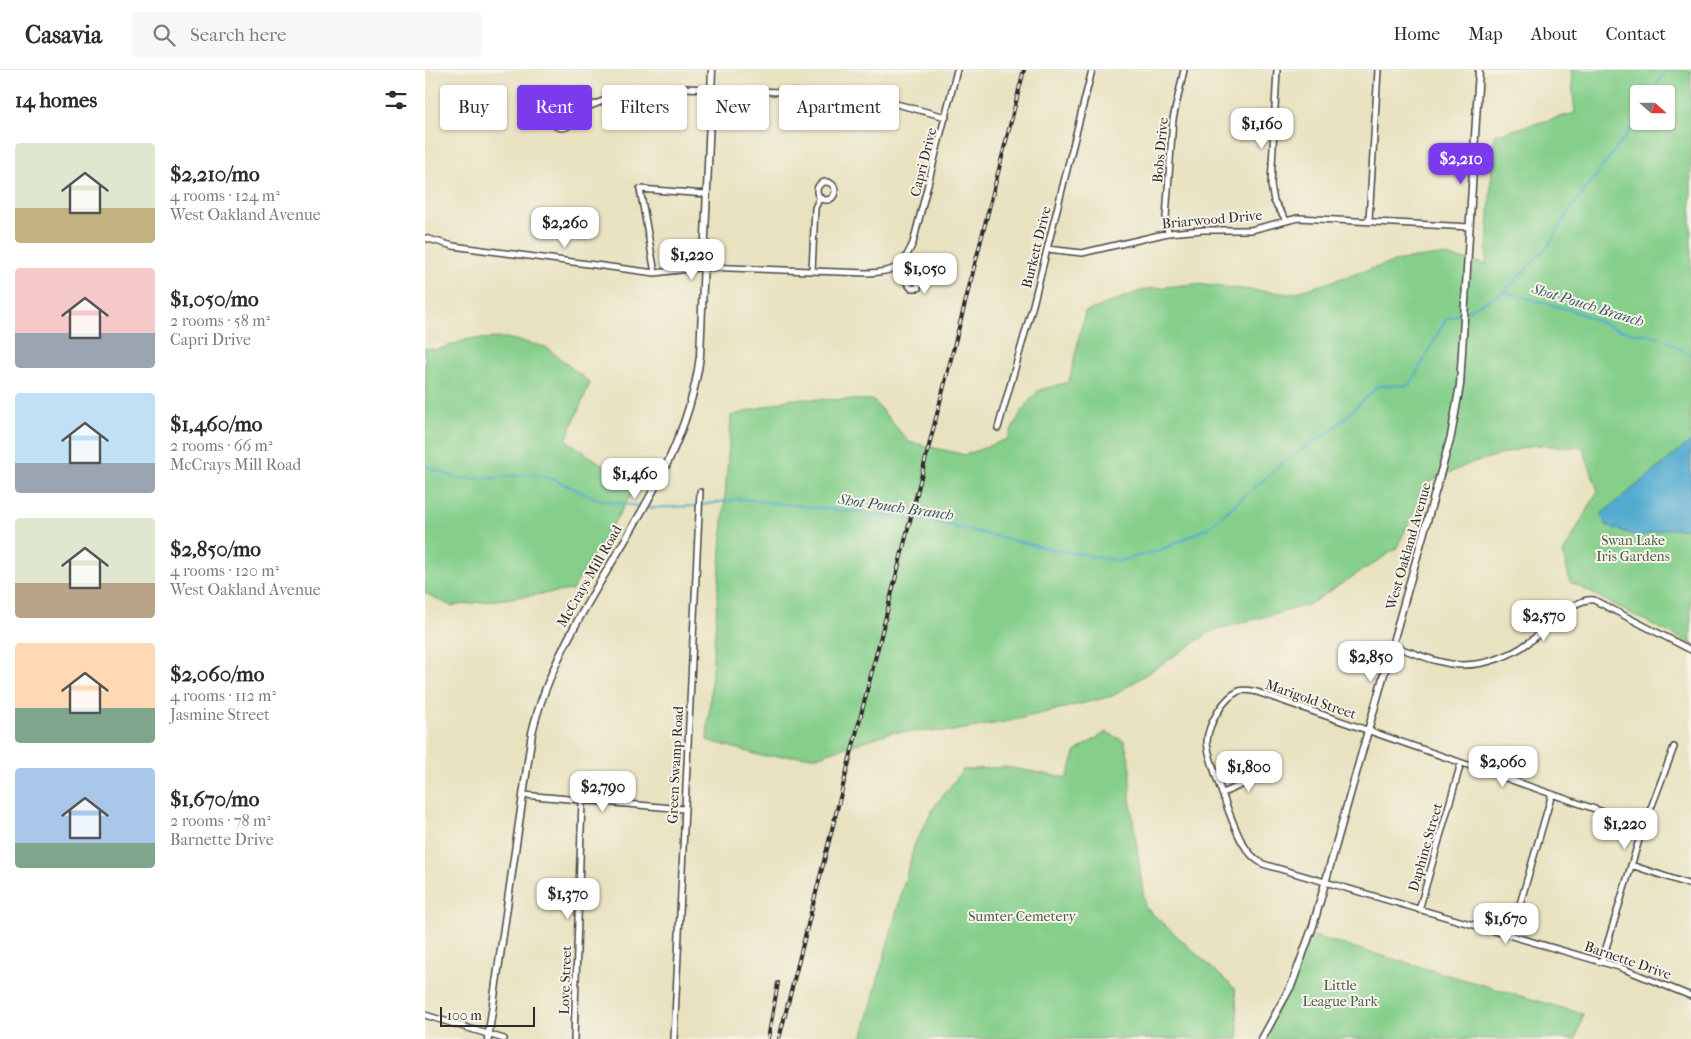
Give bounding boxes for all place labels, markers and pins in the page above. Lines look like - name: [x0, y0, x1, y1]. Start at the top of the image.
- pin: $1,160: [1221, 108, 1303, 150]
- pin: $2,210: [1420, 142, 1502, 185]
- pin: $2,260: [524, 206, 606, 249]
- pin: $1,220: [651, 238, 733, 281]
- pin: $1,050: [884, 252, 966, 295]
- pin: $1,460: [594, 458, 676, 500]
- pin: $2,570: [1503, 600, 1585, 642]
- pin: $2,850: [1330, 640, 1412, 683]
- pin: $2,060: [1462, 746, 1544, 788]
- pin: $1,800: [1208, 750, 1290, 793]
- pin: $2,790: [562, 770, 644, 813]
- pin: $1,220: [1584, 808, 1666, 850]
- pin: $1,370: [527, 878, 609, 920]
- pin: $1,670: [1465, 902, 1547, 945]

